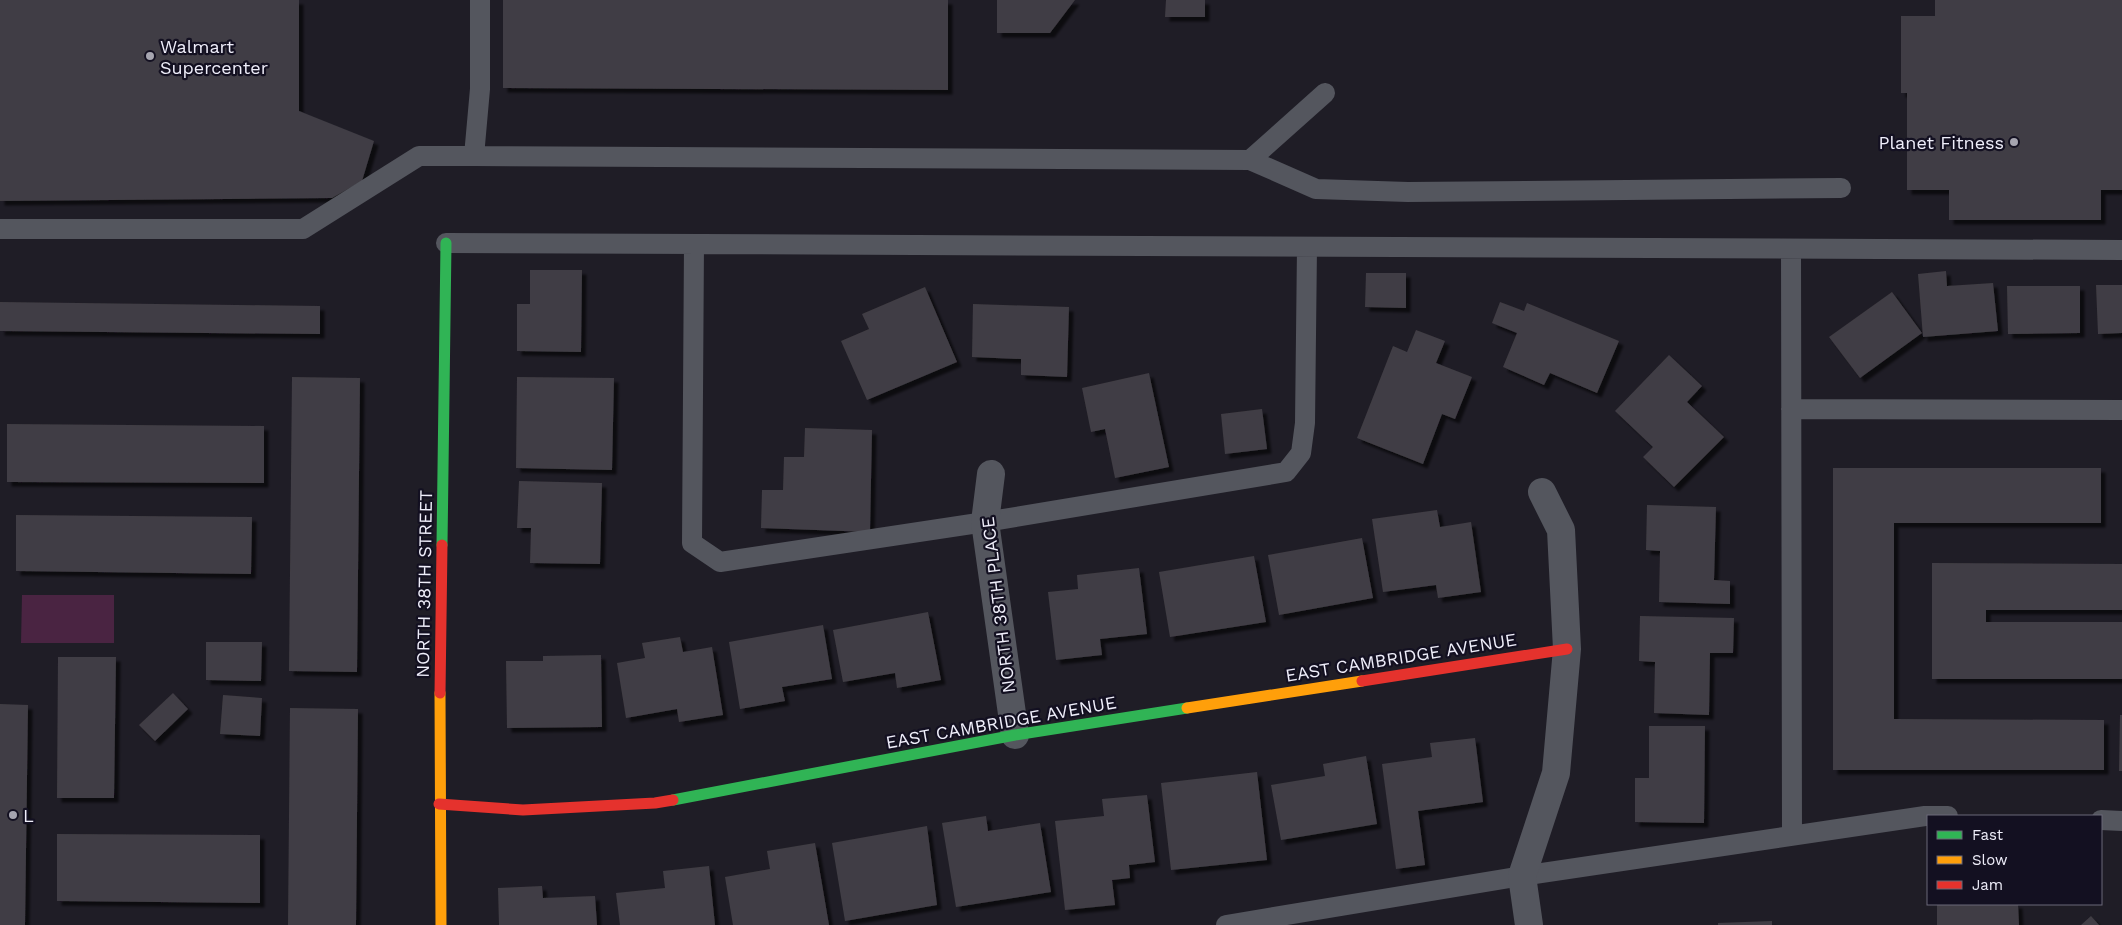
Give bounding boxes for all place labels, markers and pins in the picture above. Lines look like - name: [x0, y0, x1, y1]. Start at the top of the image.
- place label: Walmart Supercenter: [160, 36, 268, 78]
- marker: Walmart Supercenter: [144, 50, 156, 62]
- place label: Planet Fitness: [1879, 132, 2004, 153]
- marker: Planet Fitness: [2008, 136, 2020, 148]
- place label: L: [23, 805, 34, 826]
- marker: L: [7, 809, 19, 821]

